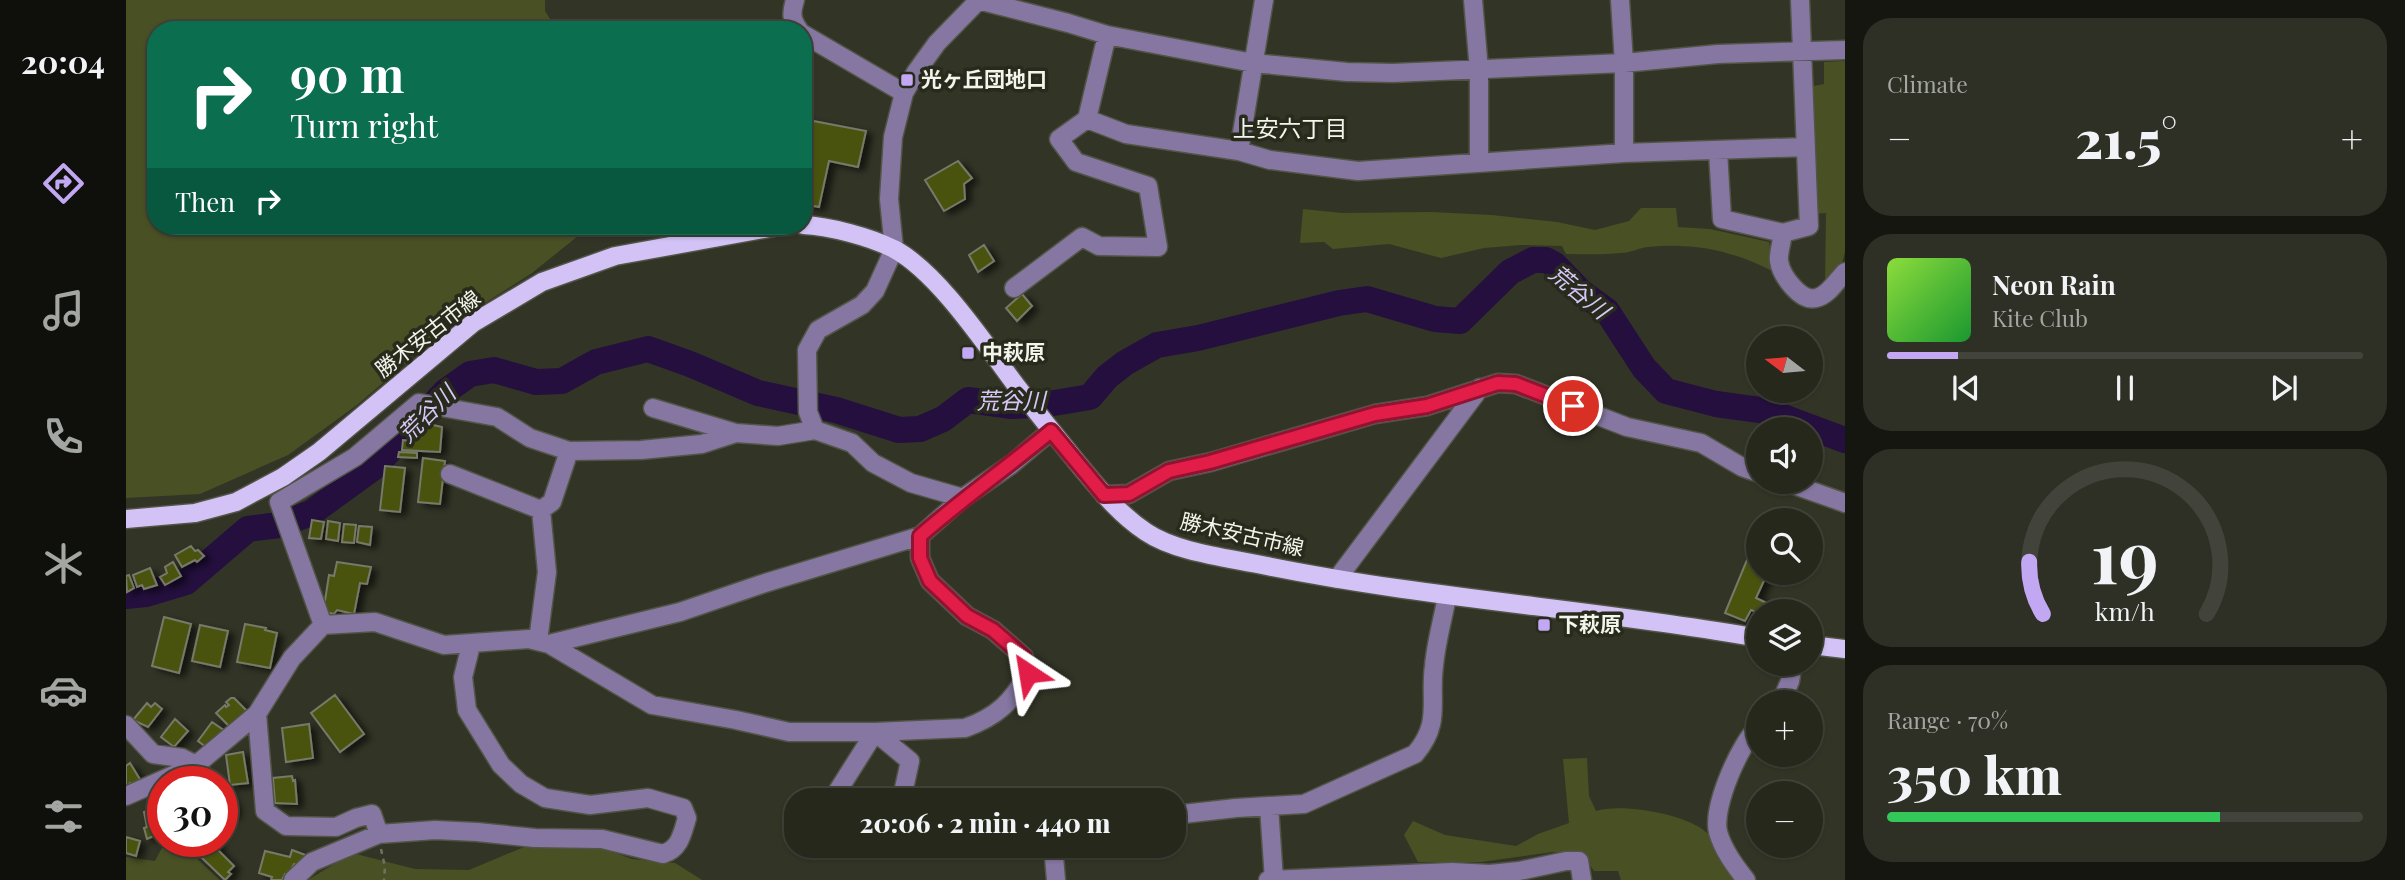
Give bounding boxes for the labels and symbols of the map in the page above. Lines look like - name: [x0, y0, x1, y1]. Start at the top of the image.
- place label: 光ヶ丘団地口: [921, 64, 1047, 92]
- marker: 光ヶ丘団地口: [899, 72, 915, 88]
- district label: 上安六丁目: [1233, 112, 1348, 143]
- water label: 荒谷川: [1544, 257, 1619, 327]
- street label: 勝木安古市線: [369, 283, 485, 382]
- north arrow: [1746, 326, 1824, 402]
- place label: 中萩原: [982, 337, 1045, 365]
- marker: 中萩原: [960, 345, 976, 361]
- water label: 荒谷川: [391, 375, 463, 448]
- pin: [1543, 376, 1603, 436]
- water label: 荒谷川: [977, 384, 1049, 415]
- street label: 勝木安古市線: [1178, 505, 1307, 561]
- place label: 下萩原: [1558, 609, 1621, 637]
- marker: 下萩原: [1536, 617, 1552, 633]
- position arrow: [991, 636, 1065, 710]
- speed limit sign: 30: [147, 766, 238, 857]

